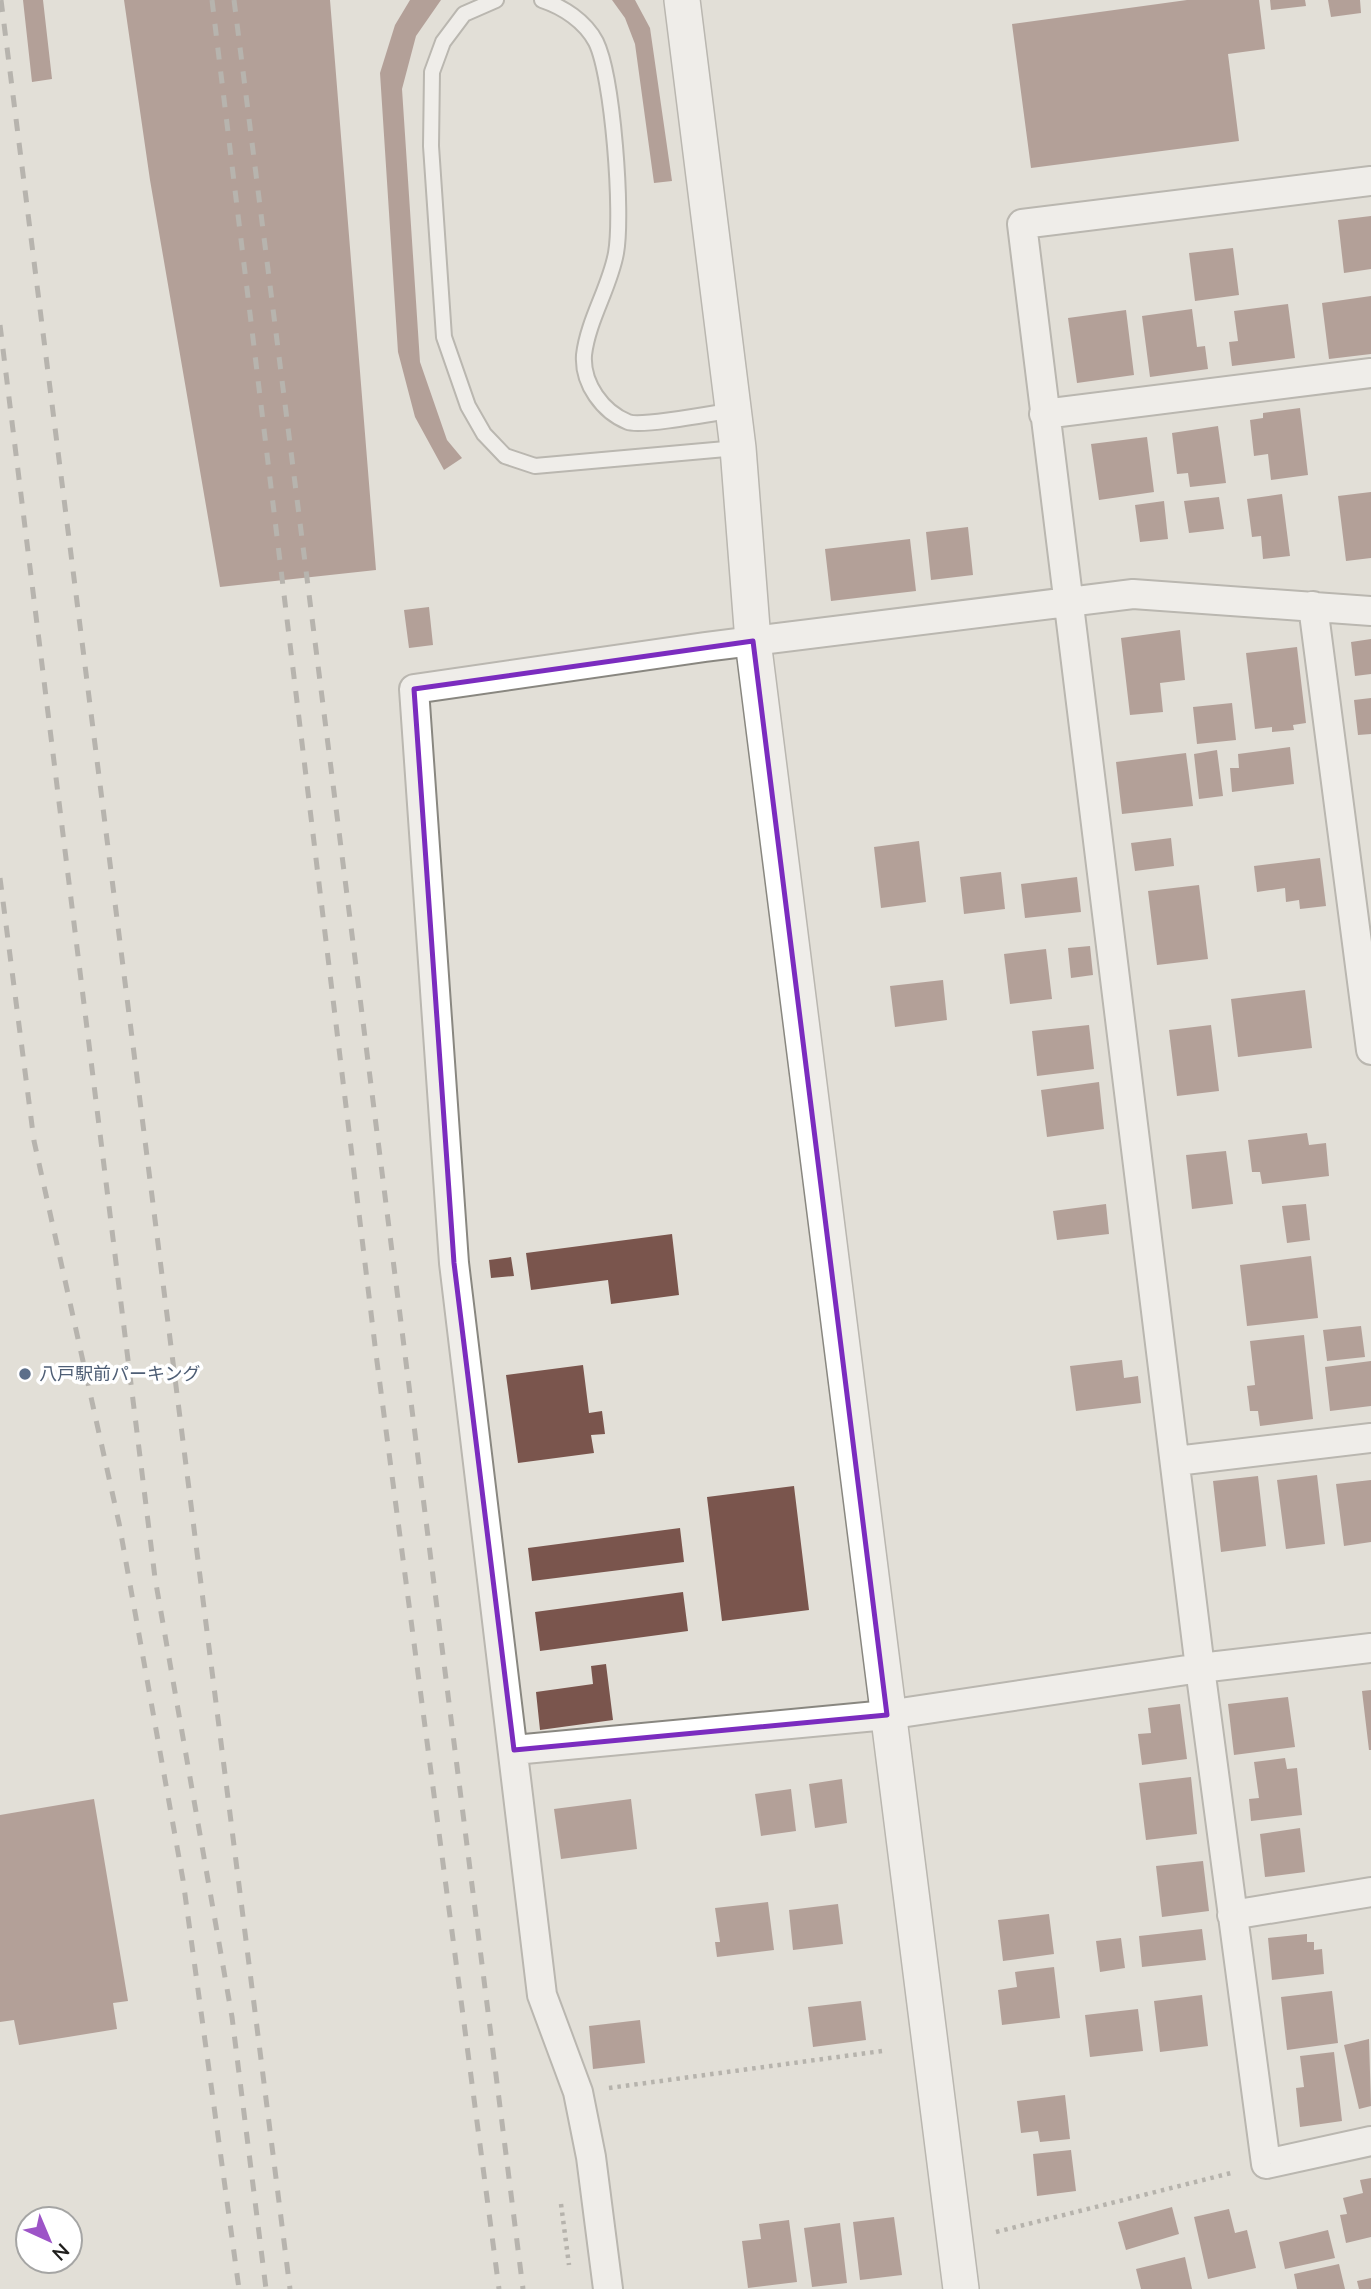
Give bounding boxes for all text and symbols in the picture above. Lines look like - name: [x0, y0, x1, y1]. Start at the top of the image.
- place label: 八戸駅前パーキング: [39, 1362, 200, 1384]
- marker: 八戸駅前パーキング: [17, 1366, 33, 1382]
- north arrow: [14, 2205, 84, 2275]
- text: N: [48, 2239, 74, 2266]

